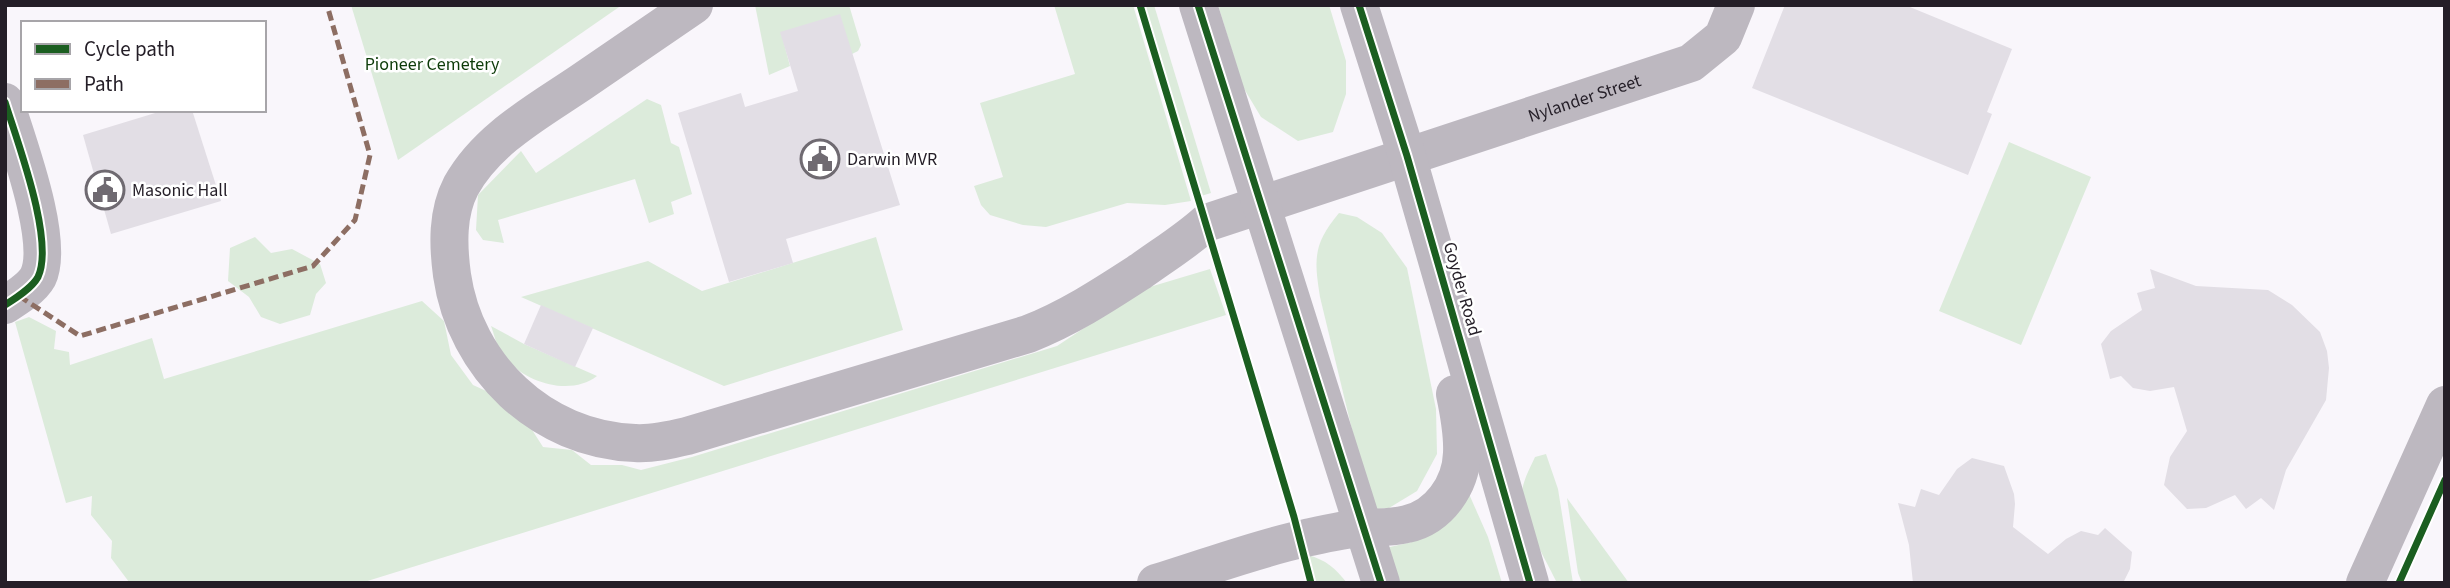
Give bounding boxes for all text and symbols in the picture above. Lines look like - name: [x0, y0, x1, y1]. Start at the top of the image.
- legend: [21, 21, 266, 112]
- text: Cycle path: [84, 34, 175, 64]
- park label: Pioneer Cemetery: [365, 52, 500, 77]
- street label: Nylander Street: [1525, 68, 1644, 128]
- text: Path: [84, 69, 124, 99]
- public building icon: Darwin MVR: [799, 138, 841, 180]
- place label: Darwin MVR: [847, 147, 937, 172]
- public building icon: Masonic Hall: [84, 169, 126, 211]
- place label: Masonic Hall: [132, 178, 228, 203]
- street label: Goyder Road: [1437, 239, 1487, 339]

